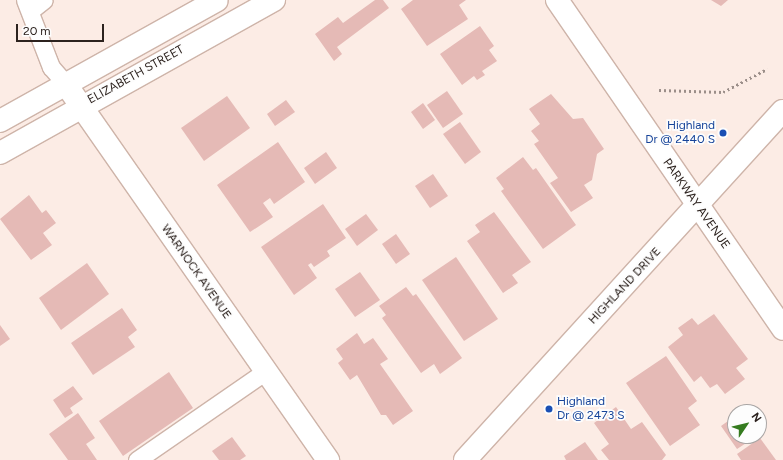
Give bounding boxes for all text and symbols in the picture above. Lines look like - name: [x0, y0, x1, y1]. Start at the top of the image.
- scale bar: [18, 16, 106, 42]
- text: 20 m: [23, 24, 51, 38]
- street label: ELIZABETH STREET: [85, 43, 187, 107]
- place label: Highland Dr @ 2440 S: [645, 119, 715, 147]
- marker: Highland Dr @ 2440 S: [718, 128, 728, 138]
- street label: PARKWAY AVENUE: [659, 156, 733, 252]
- street label: WARNOCK AVENUE: [158, 222, 234, 322]
- street label: HIGHLAND DRIVE: [586, 245, 664, 327]
- place label: Highland Dr @ 2473 S: [557, 395, 625, 423]
- marker: Highland Dr @ 2473 S: [544, 404, 554, 414]
- north arrow: [727, 404, 767, 444]
- text: N: [749, 410, 764, 425]

